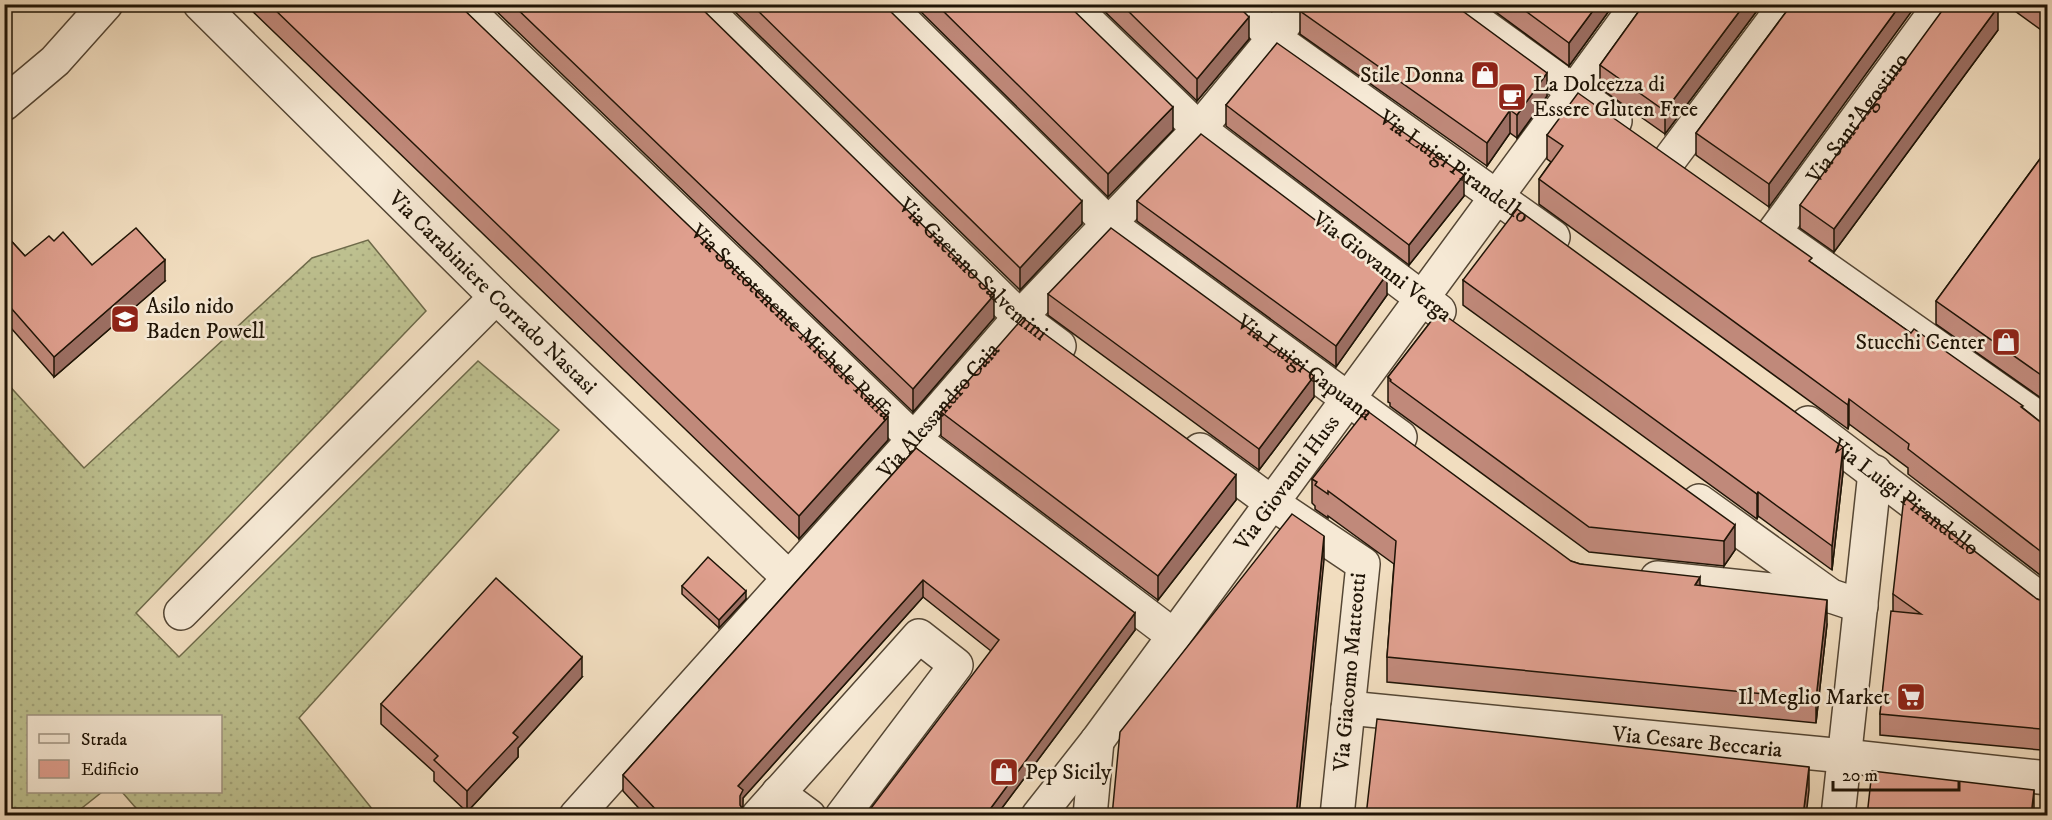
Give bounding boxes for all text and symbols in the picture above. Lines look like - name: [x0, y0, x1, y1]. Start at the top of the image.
- street label: Via Sant'Agostino: [1800, 48, 1914, 190]
- shop icon: Stile Donna: [1469, 59, 1501, 91]
- place label: Stile Donna: [1360, 62, 1465, 89]
- place label: La Dolcezza di Essere Gluten Free: [1533, 71, 1698, 123]
- cafe icon: La Dolcezza di Essere Gluten Free: [1496, 81, 1528, 113]
- street label: Via Luigi Pirandello: [1373, 103, 1534, 229]
- street label: Via Carabiniere Corrado Nastasi: [382, 184, 603, 400]
- street label: Via Gaetano Salvemini: [892, 191, 1053, 347]
- street label: Via Giovanni Verga: [1306, 205, 1458, 329]
- street label: Via Sottotenente Michele Raffa: [684, 218, 900, 426]
- place label: Asilo nido Baden Powell: [146, 293, 265, 345]
- school or university icon: Asilo nido Baden Powell: [109, 303, 141, 335]
- street label: Via Luigi Capuana: [1231, 308, 1379, 427]
- shop icon: Stucchi Center: [1990, 326, 2022, 358]
- place label: Stucchi Center: [1855, 329, 1986, 356]
- street label: Via Alessandro Caia: [871, 336, 1006, 485]
- street label: Via Giovanni Huss: [1228, 410, 1345, 556]
- street label: Via Luigi Pirandello: [1825, 432, 1984, 561]
- street label: Via Giacomo Matteotti: [1328, 572, 1372, 773]
- supermarket icon: Il Meglio Market: [1895, 681, 1927, 713]
- place label: Il Meglio Market: [1738, 684, 1890, 711]
- legend: [27, 715, 222, 793]
- street label: Via Cesare Beccaria: [1610, 720, 1784, 764]
- text: Strada: [81, 729, 128, 751]
- scale bar: [1833, 754, 1959, 792]
- shop icon: Pep Sicily: [988, 756, 1020, 788]
- text: Edificio: [81, 759, 139, 781]
- place label: Pep Sicily: [1025, 759, 1112, 786]
- text: 20 m: [1842, 765, 1878, 787]

